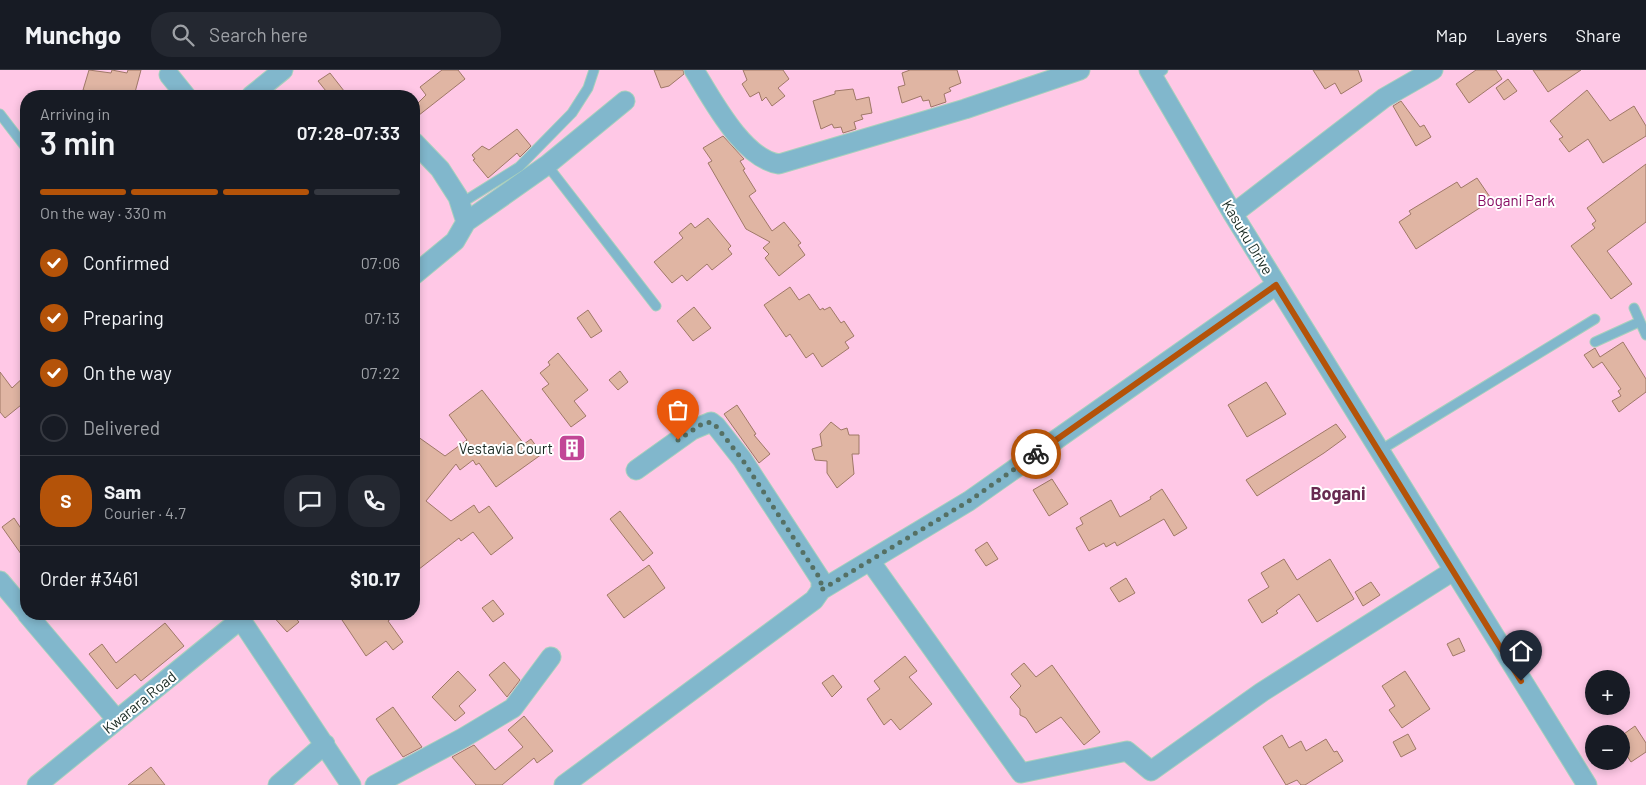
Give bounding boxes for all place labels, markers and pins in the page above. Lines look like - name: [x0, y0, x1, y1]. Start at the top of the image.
- pin: [657, 389, 699, 440]
- building icon: Vestavia Court: [557, 433, 587, 463]
- place label: Vestavia Court: [459, 439, 553, 457]
- pin: [1500, 630, 1542, 681]

